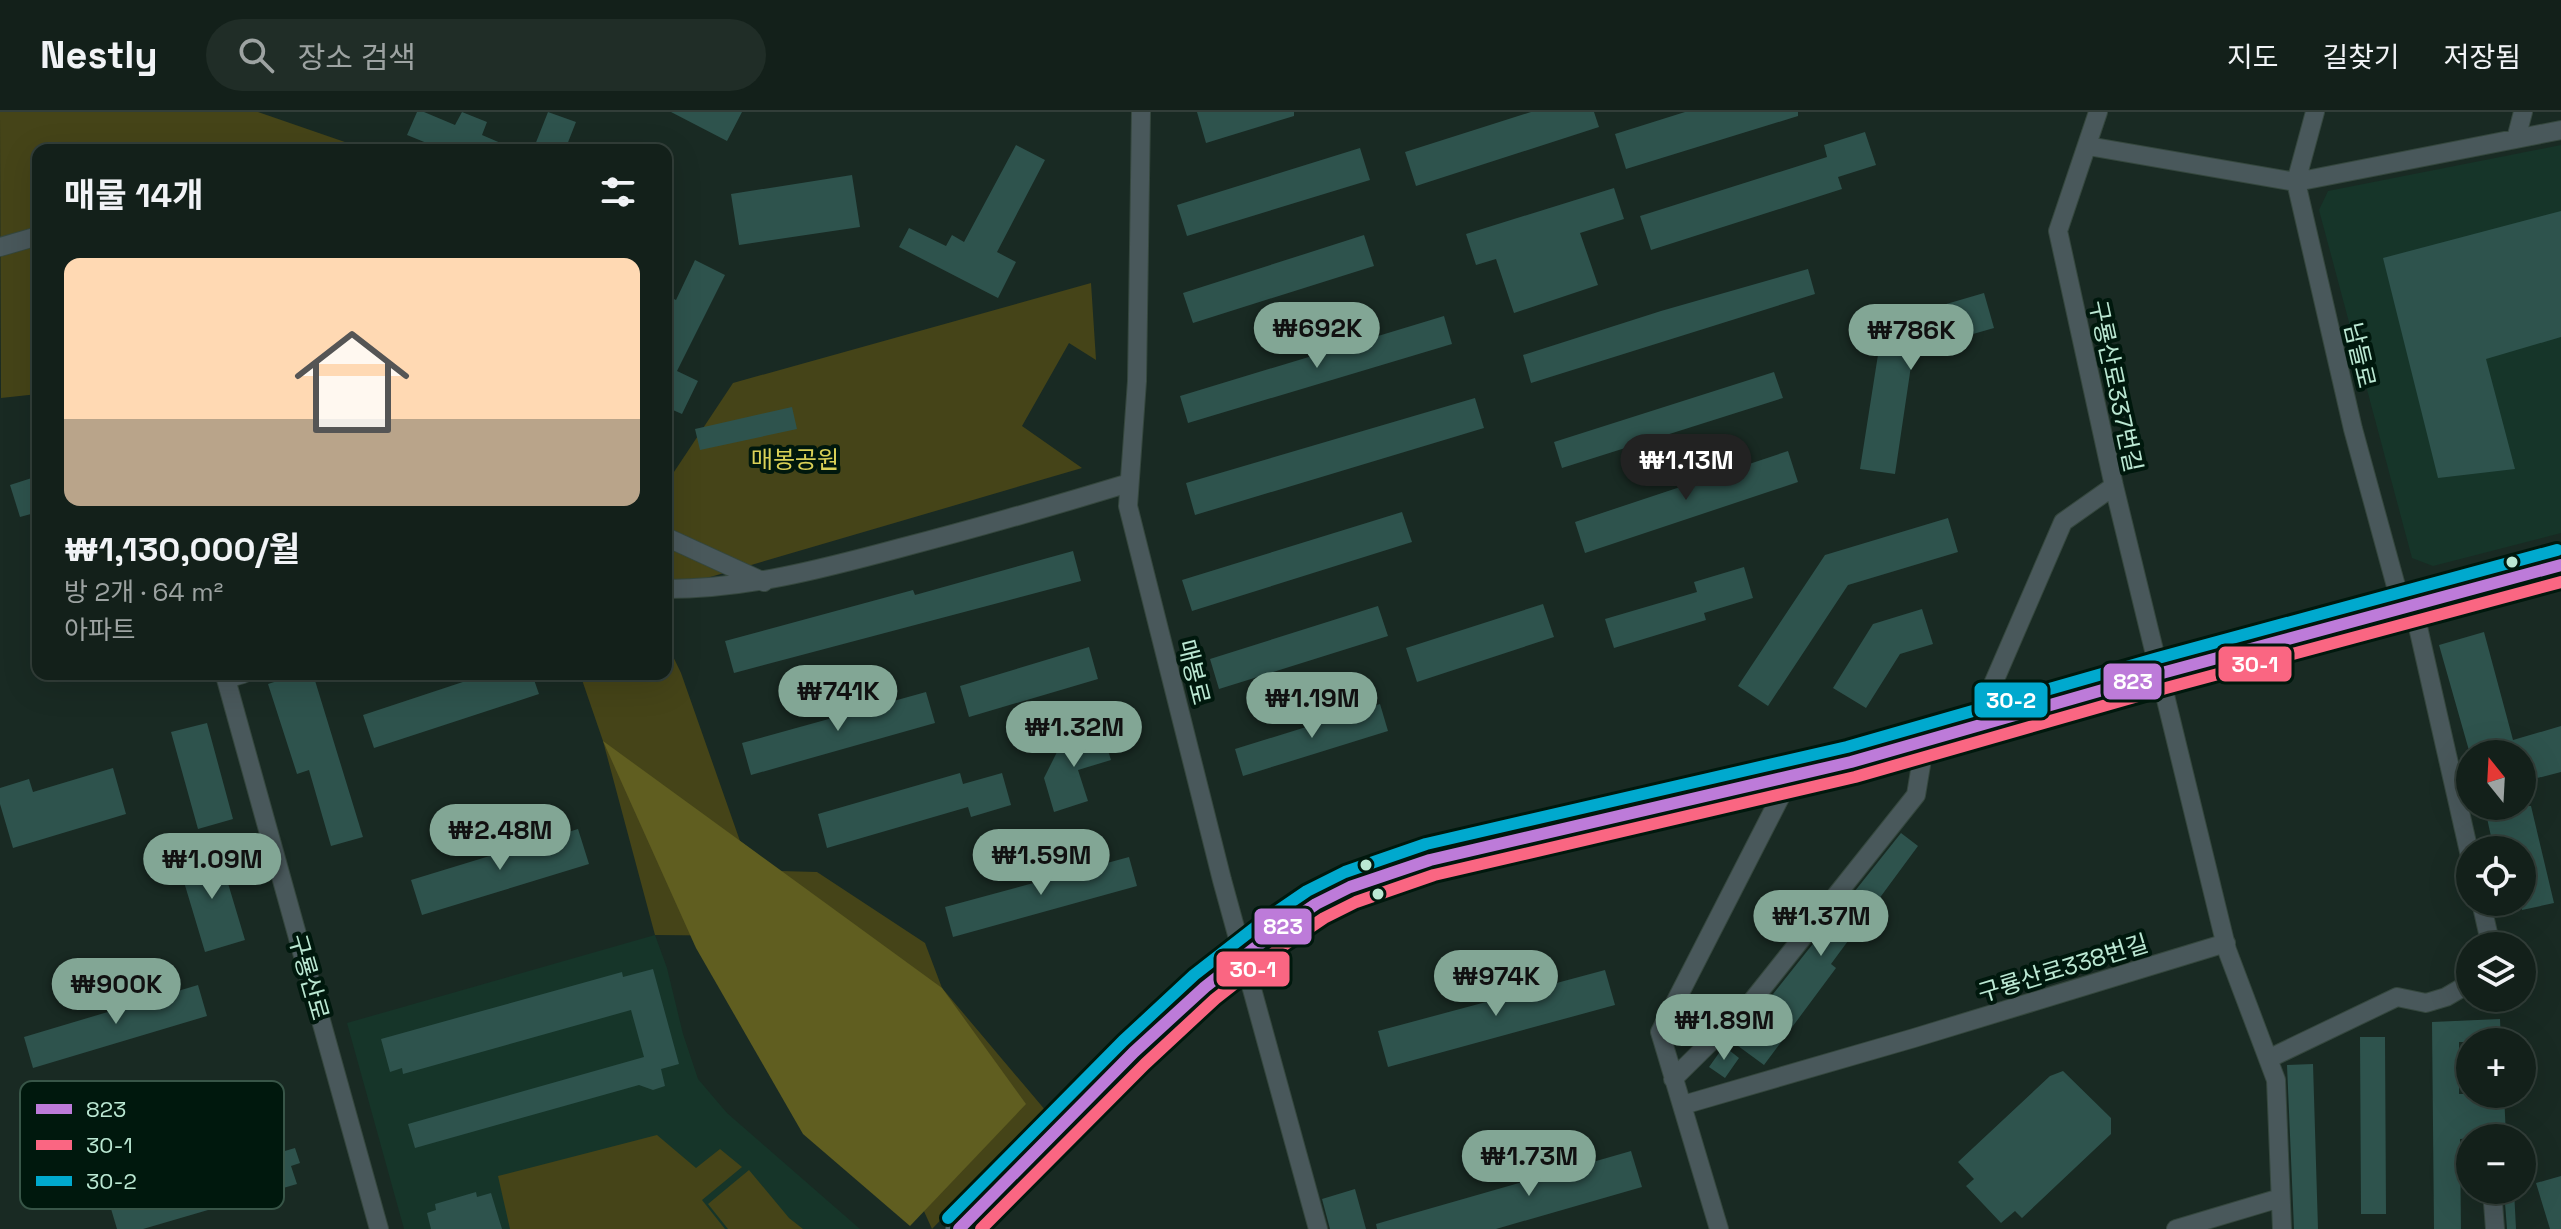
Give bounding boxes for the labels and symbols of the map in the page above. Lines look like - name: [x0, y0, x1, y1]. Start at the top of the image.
- street label: 구룡산로337번길: [2083, 297, 2149, 475]
- pin: ₩692K: [1261, 302, 1373, 370]
- pin: ₩786K: [1855, 304, 1967, 372]
- street label: 남들로: [2337, 319, 2383, 391]
- pin: ₩1.13M: [1621, 434, 1751, 502]
- park label: 매봉공원: [751, 444, 839, 475]
- unlabelled marker: [2504, 554, 2520, 570]
- street label: 매봉로: [1171, 636, 1217, 708]
- line badge: 30-1: [2217, 645, 2293, 683]
- text: 30-1: [2231, 650, 2279, 678]
- line badge: 823: [2102, 662, 2163, 701]
- pin: ₩741K: [782, 665, 894, 733]
- text: 823: [2113, 667, 2153, 695]
- pin: ₩1.19M: [1247, 672, 1377, 740]
- line badge: 30-2: [1973, 681, 2049, 719]
- text: 30-2: [1986, 686, 2036, 714]
- pin: ₩1.32M: [1009, 701, 1139, 769]
- north arrow: [2456, 740, 2536, 820]
- pin: ₩2.48M: [435, 804, 565, 872]
- pin: ₩1.59M: [976, 829, 1106, 897]
- pin: ₩1.09M: [147, 833, 277, 901]
- unlabelled marker: [1358, 857, 1374, 873]
- unlabelled marker: [1370, 886, 1386, 902]
- pin: ₩1.37M: [1756, 890, 1886, 958]
- line badge: 823: [1253, 907, 1313, 946]
- text: 823: [1263, 912, 1303, 940]
- street label: 구룡산로338번길: [1974, 927, 2152, 1009]
- street label: 구룡산로: [282, 930, 336, 1024]
- line badge: 30-1: [1215, 950, 1291, 988]
- pin: ₩974K: [1440, 950, 1552, 1018]
- text: 30-1: [1229, 955, 1277, 983]
- pin: ₩900K: [60, 958, 172, 1026]
- pin: ₩1.89M: [1659, 994, 1789, 1062]
- legend: [20, 1081, 284, 1209]
- text: 823: [86, 1095, 126, 1123]
- pin: ₩1.73M: [1464, 1130, 1594, 1198]
- text: 30-1: [86, 1131, 133, 1159]
- text: 30-2: [86, 1167, 137, 1195]

